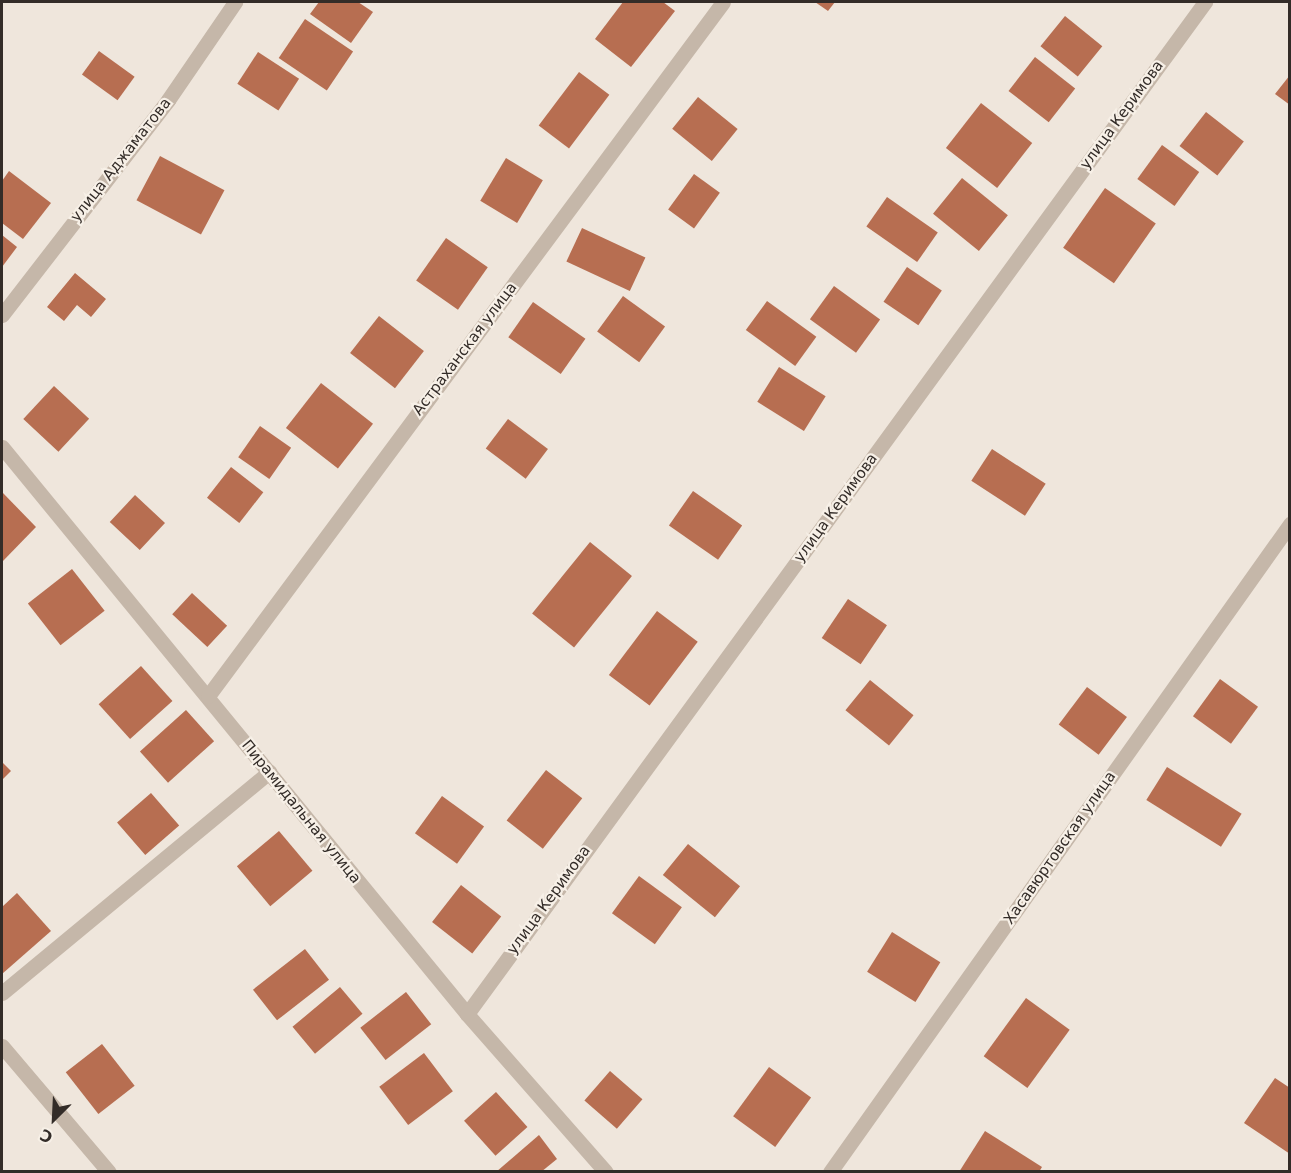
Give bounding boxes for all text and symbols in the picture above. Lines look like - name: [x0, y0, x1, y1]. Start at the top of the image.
- street label: улица Керимова: [1076, 57, 1168, 173]
- street label: улица Аджаматова: [67, 95, 175, 225]
- street label: Астраханская улица: [409, 279, 521, 419]
- street label: улица Керимова: [790, 450, 882, 566]
- street label: Пирамидальная улица: [238, 737, 364, 887]
- street label: Хасавюртовская улица: [1000, 768, 1120, 928]
- street label: улица Керимова: [503, 842, 595, 958]
- north arrow: [24, 1089, 84, 1149]
- text: С: [37, 1125, 56, 1147]

